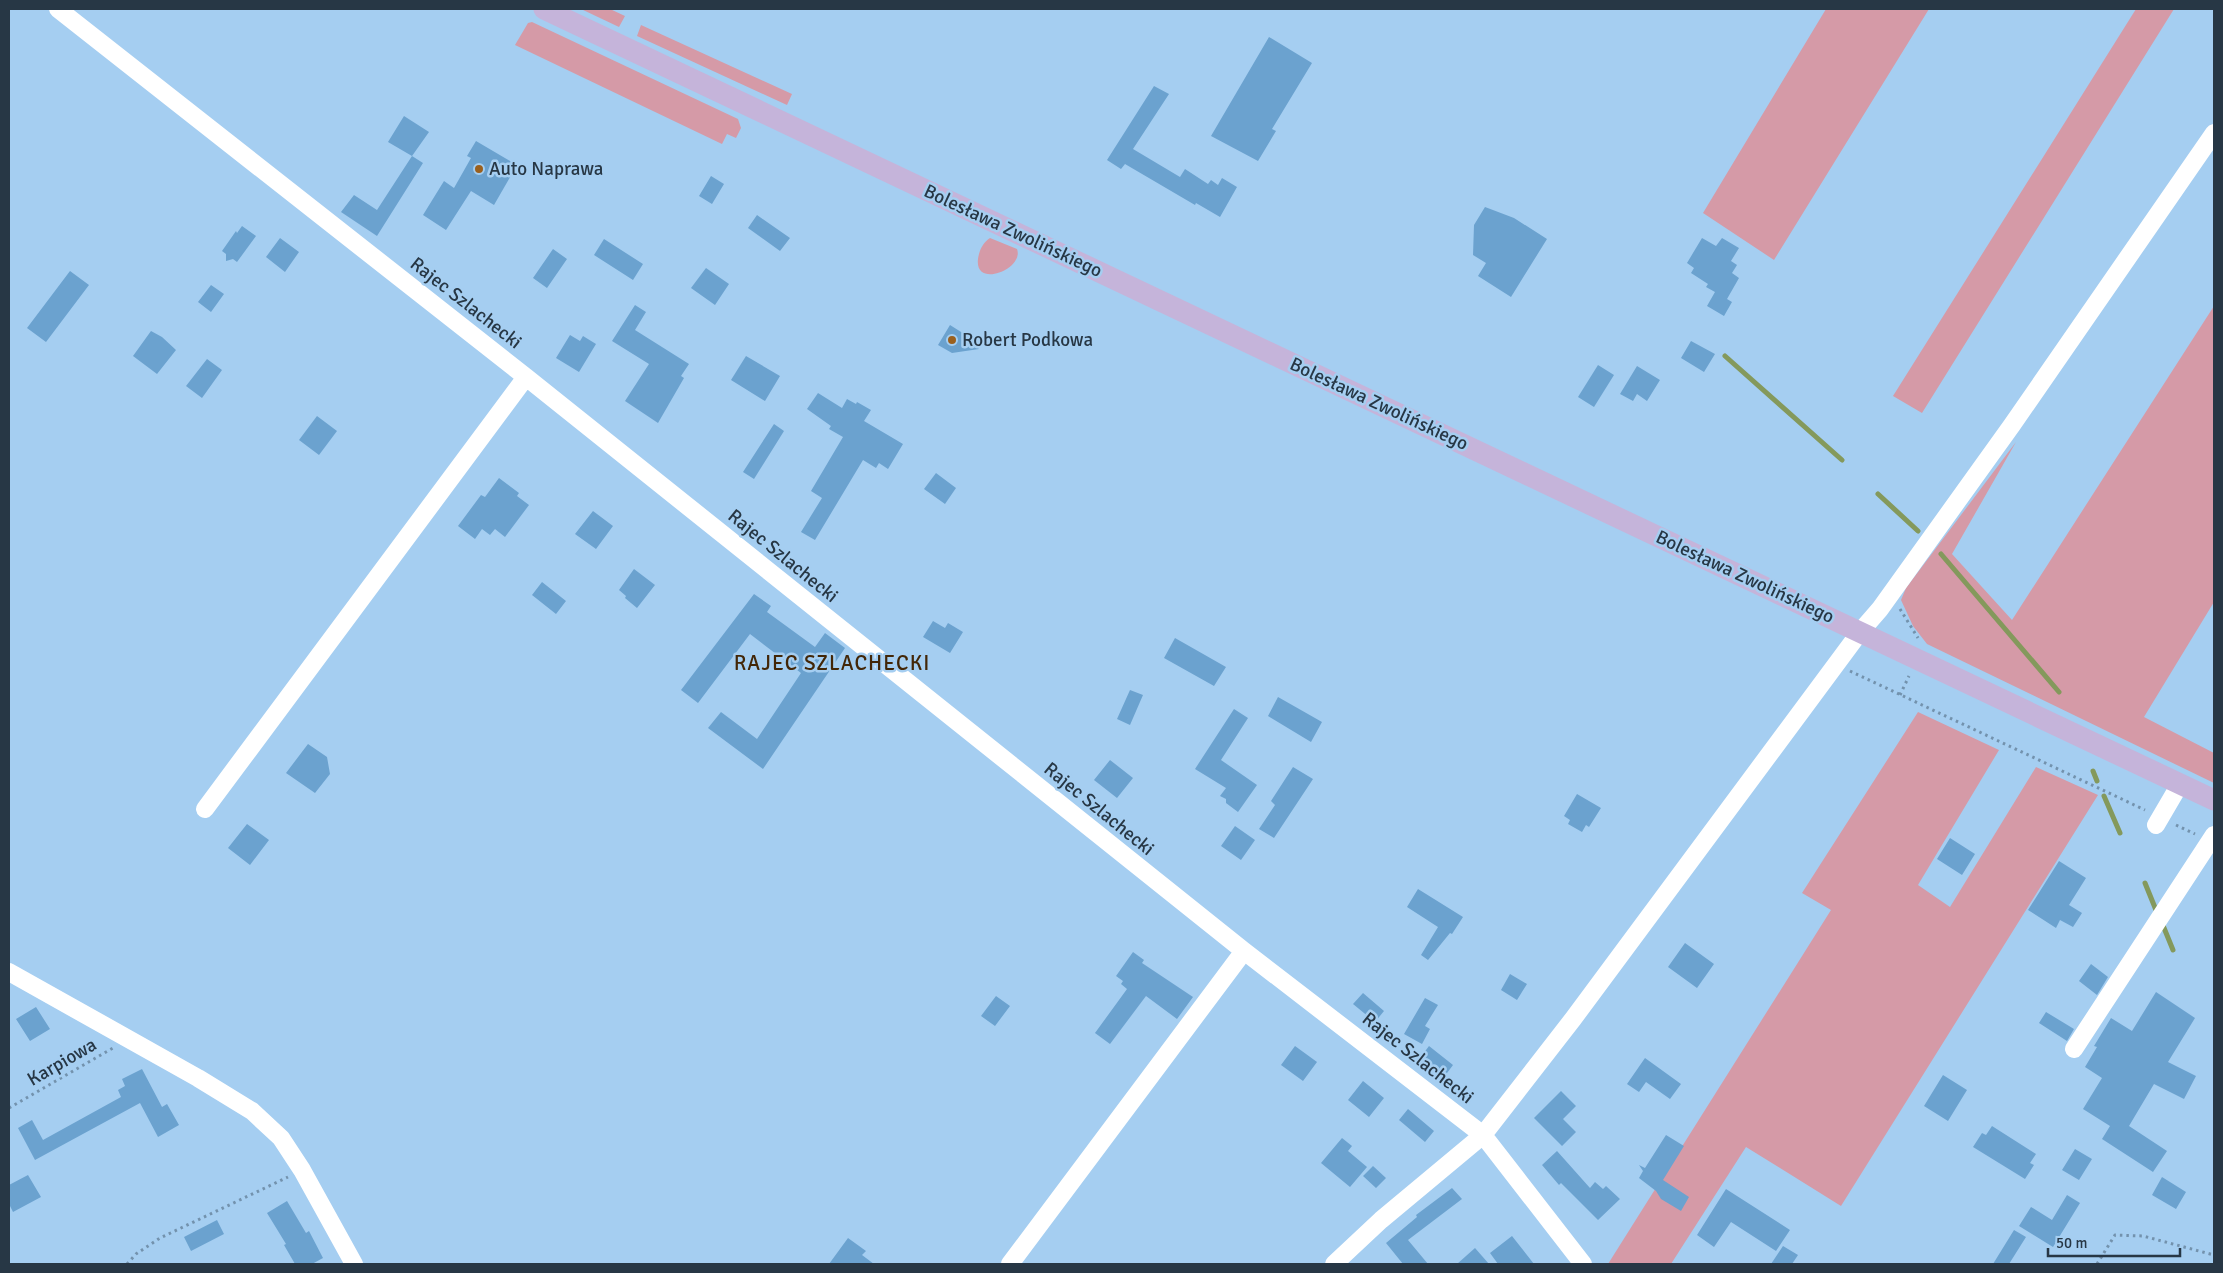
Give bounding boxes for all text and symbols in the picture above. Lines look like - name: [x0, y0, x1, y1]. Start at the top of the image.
- place label: Auto Naprawa: [489, 157, 603, 181]
- marker: Auto Naprawa: [473, 163, 485, 175]
- street label: Bolesława Zwolińskiego: [920, 179, 1106, 283]
- street label: Rajec Szlachecki: [405, 252, 527, 354]
- place label: Robert Podkowa: [962, 328, 1093, 352]
- marker: Robert Podkowa: [946, 334, 958, 346]
- street label: Bolesława Zwolińskiego: [1286, 352, 1472, 456]
- street label: Rajec Szlachecki: [723, 504, 843, 608]
- street label: Bolesława Zwolińskiego: [1652, 525, 1838, 629]
- district label: RAJEC SZLACHECKI: [734, 650, 930, 676]
- street label: Rajec Szlachecki: [1039, 757, 1159, 861]
- street label: Rajec Szlachecki: [1357, 1007, 1479, 1109]
- street label: Karpiowa: [23, 1033, 101, 1091]
- scale bar: [2048, 1226, 2180, 1258]
- text: 50 m: [2056, 1234, 2087, 1252]

